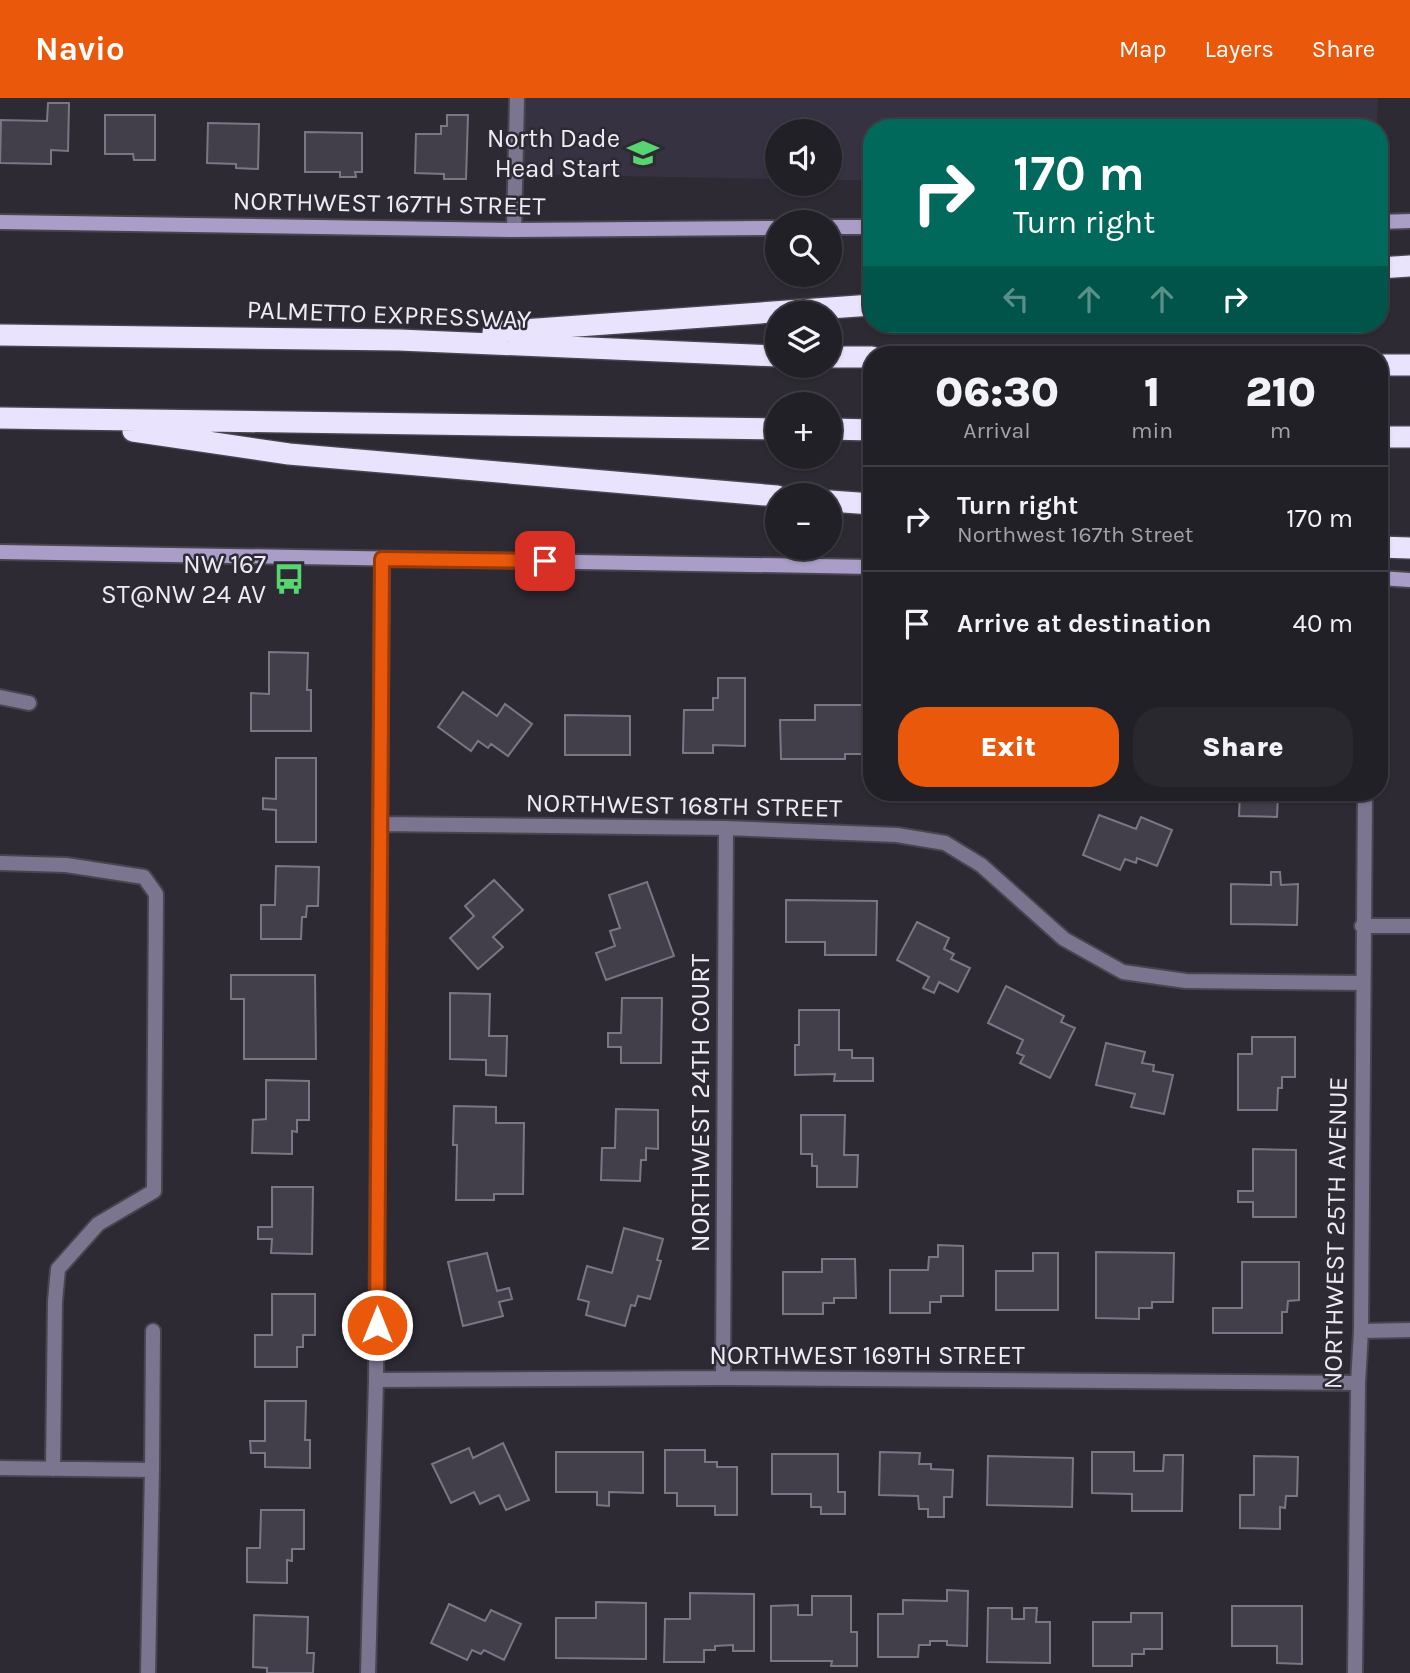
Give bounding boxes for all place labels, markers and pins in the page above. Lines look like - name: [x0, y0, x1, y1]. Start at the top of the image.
- place label: North Dade Head Start: [487, 123, 620, 184]
- school or university icon: North Dade Head Start: [626, 136, 660, 170]
- pin: [515, 531, 575, 591]
- place label: NW 167 ST@NW 24 AV: [101, 549, 266, 610]
- bus stop icon: NW 167 ST@NW 24 AV: [272, 562, 306, 596]

